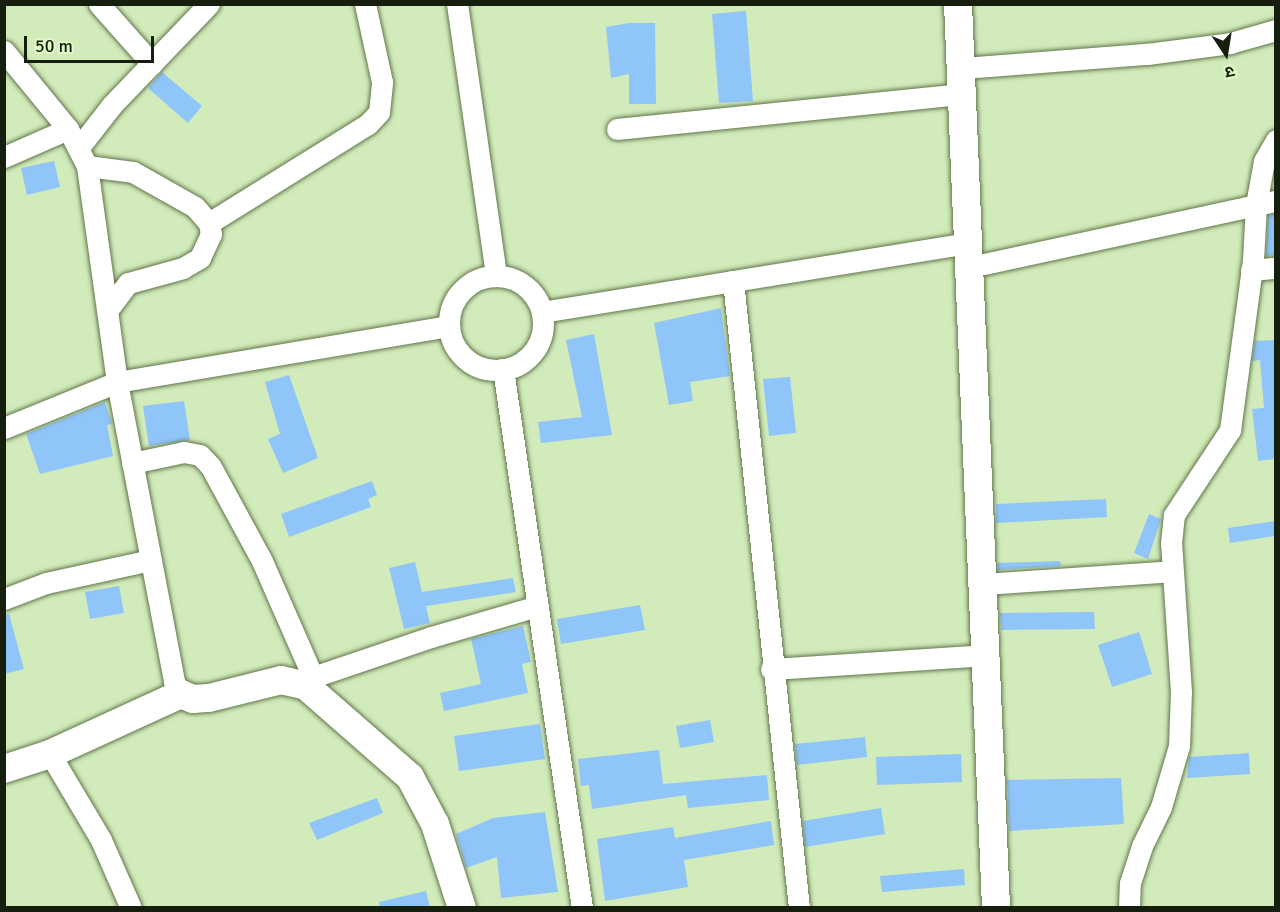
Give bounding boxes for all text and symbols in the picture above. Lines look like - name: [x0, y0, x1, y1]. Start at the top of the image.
- scale bar: [27, 24, 158, 62]
- north arrow: [1196, 24, 1256, 84]
- text: 50 m: [35, 35, 73, 57]
- text: उ: [1223, 61, 1236, 82]

